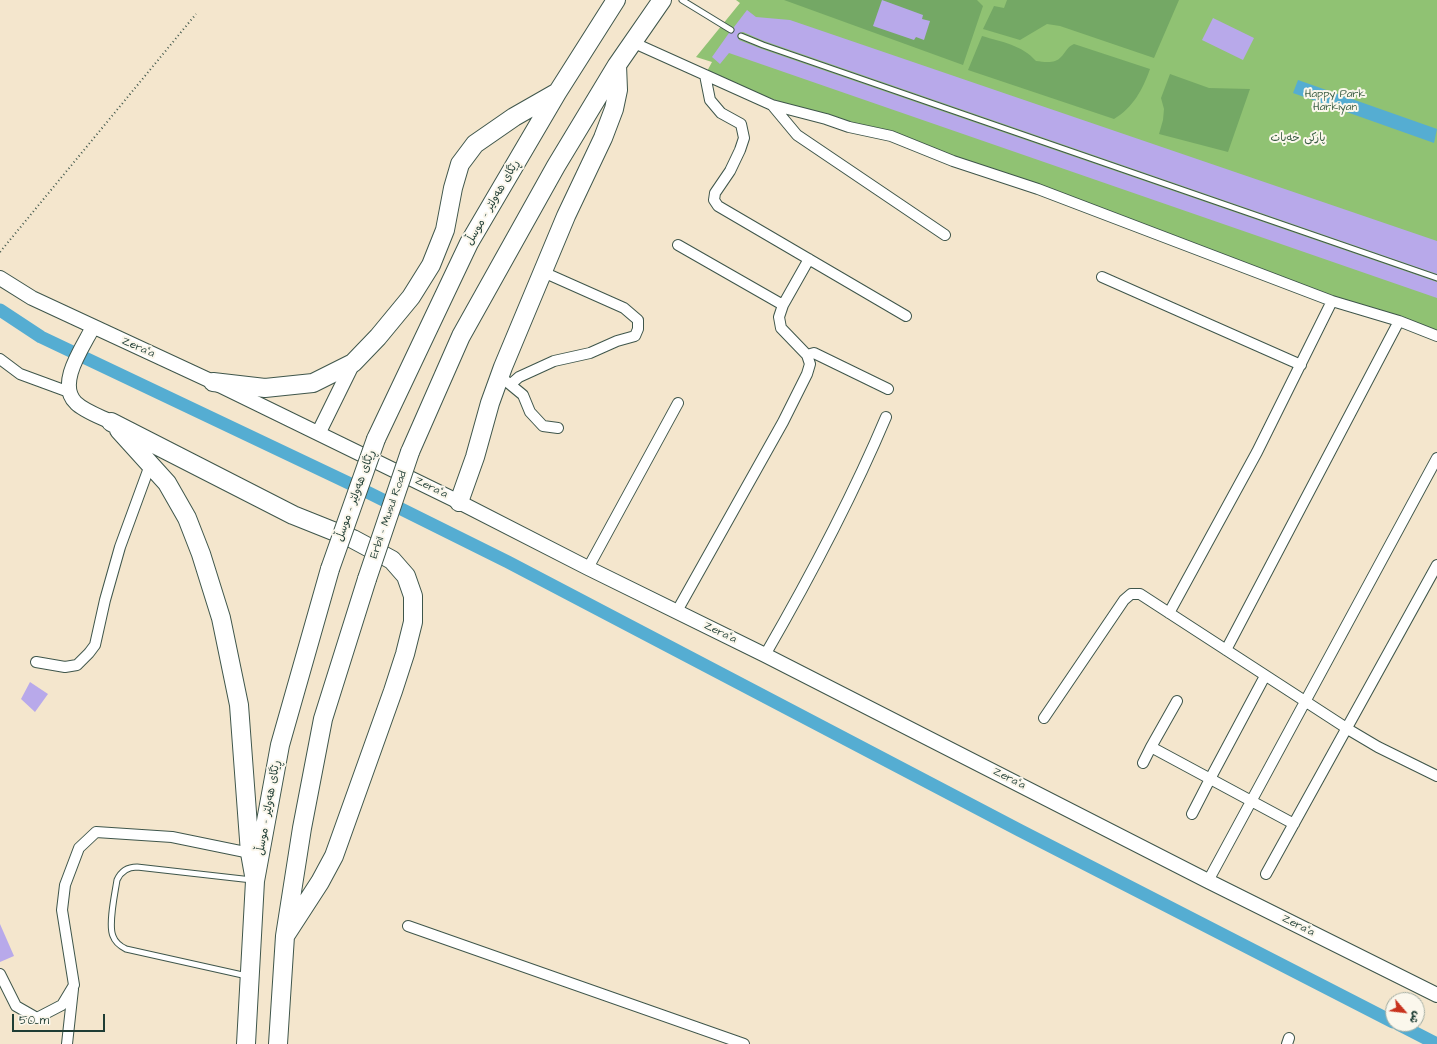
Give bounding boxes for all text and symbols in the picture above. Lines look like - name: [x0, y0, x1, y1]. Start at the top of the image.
- park label: Happy Park Harkiyan: [1305, 88, 1365, 114]
- park label: پارکی خەبات: [1271, 132, 1325, 146]
- street label: ڕێگای هەولێر - موسڵ: [463, 158, 523, 248]
- street label: Zera"a: [120, 335, 156, 361]
- street label: ڕێگای هەولێر - موسڵ: [333, 449, 379, 543]
- street label: Erbil - Musul Road: [368, 470, 410, 560]
- street label: Zera"a: [413, 475, 449, 501]
- street label: Zera"a: [702, 620, 738, 646]
- street label: ڕێگای هەولێر - موسڵ: [254, 759, 284, 857]
- street label: Zera"a: [991, 765, 1027, 793]
- street label: Zera"a: [1280, 912, 1316, 940]
- north arrow: [1385, 992, 1425, 1032]
- scale bar: [14, 1006, 107, 1032]
- text: ش: [1406, 1009, 1425, 1026]
- text: 50 m: [19, 1012, 49, 1029]

